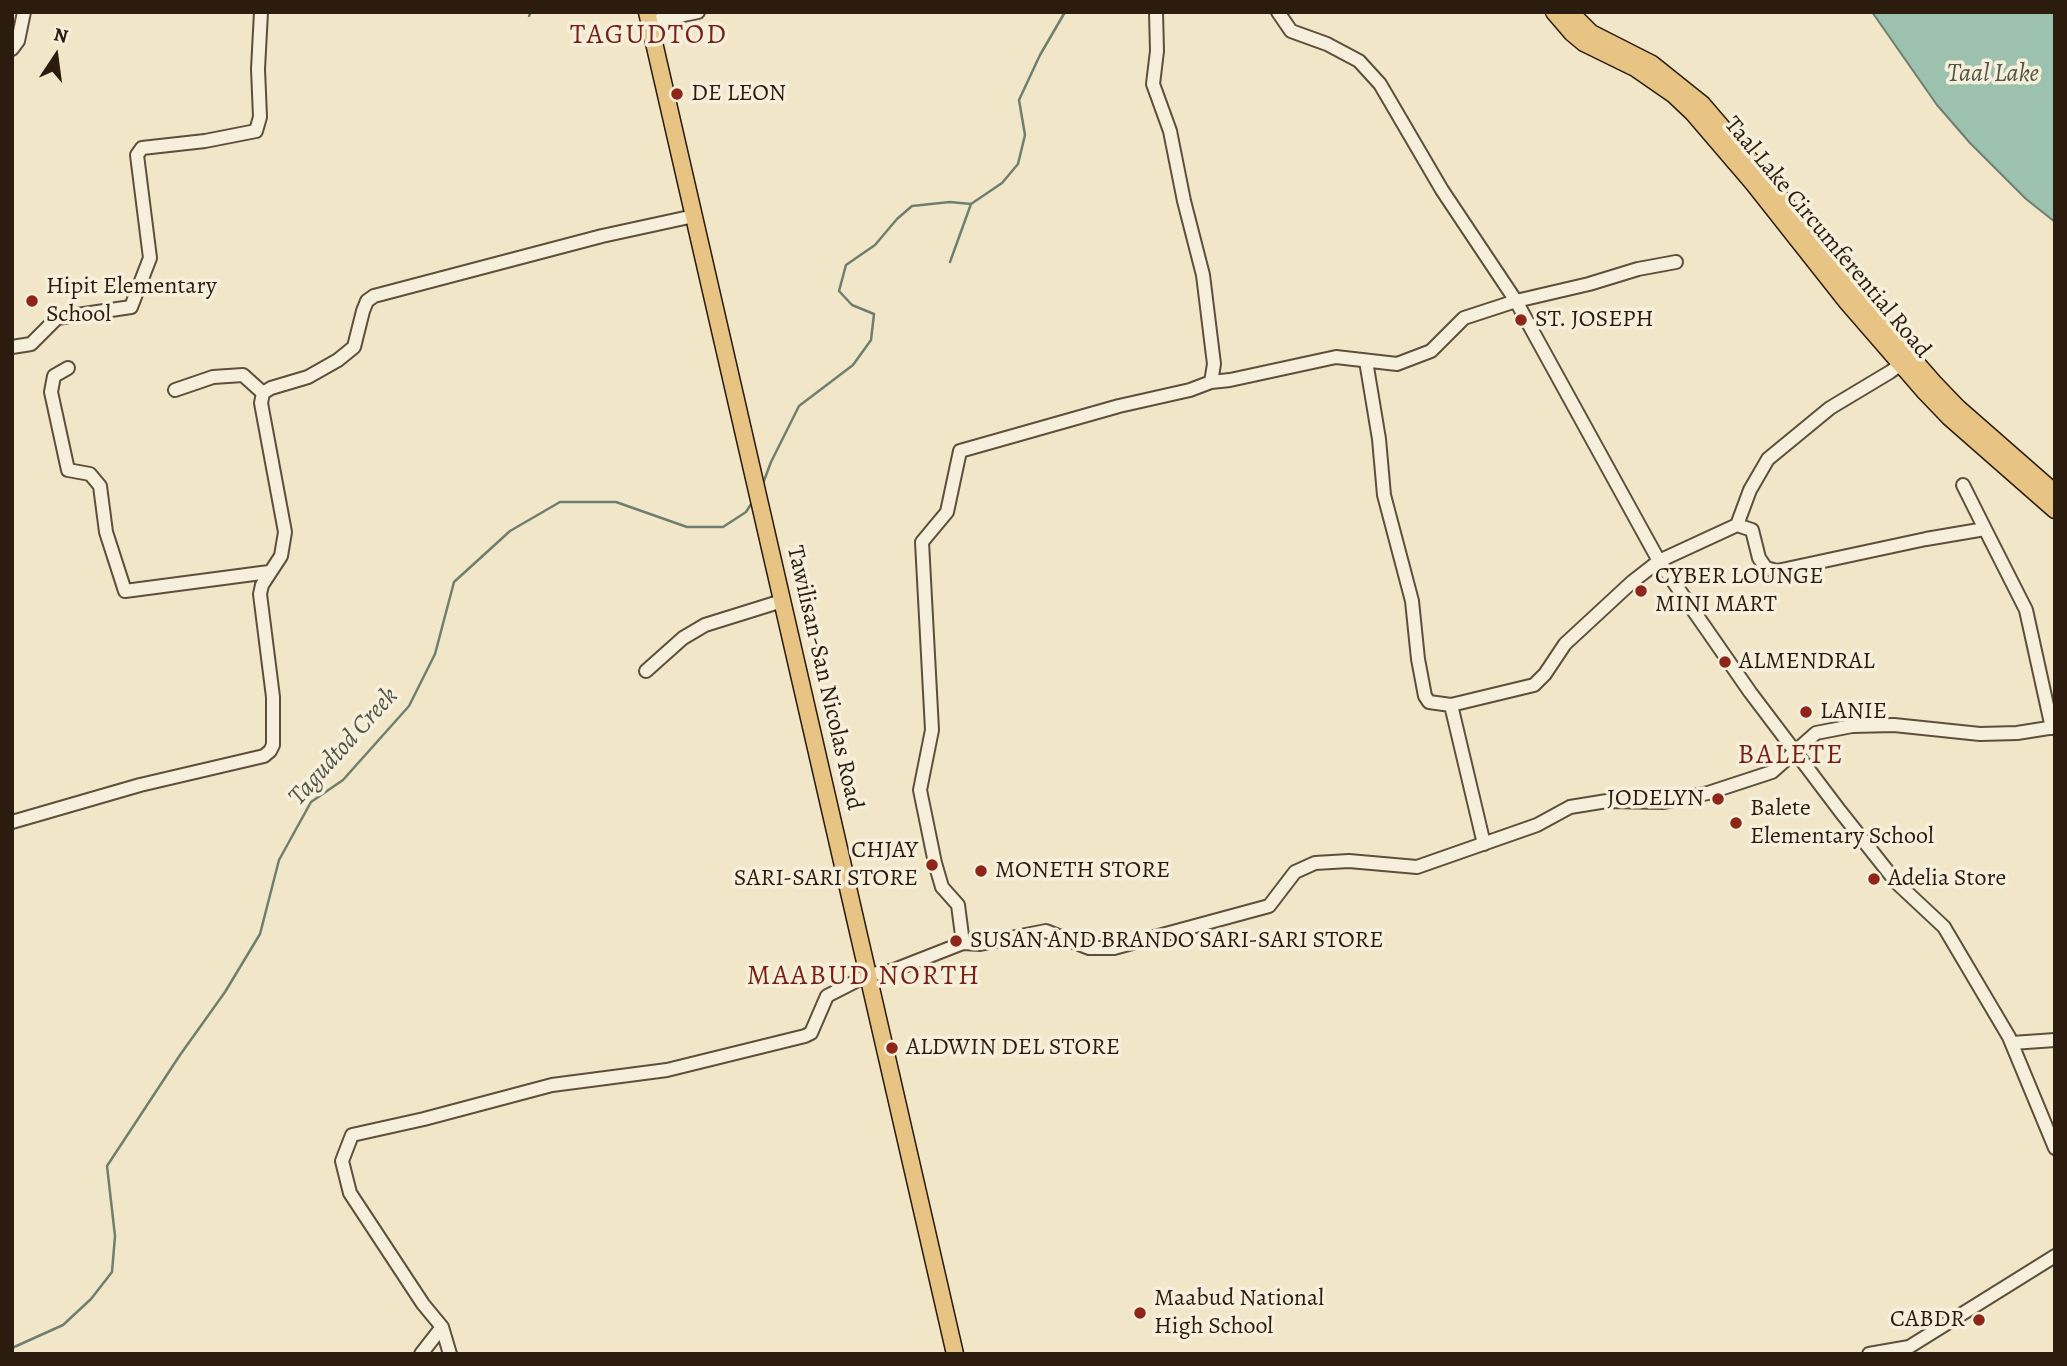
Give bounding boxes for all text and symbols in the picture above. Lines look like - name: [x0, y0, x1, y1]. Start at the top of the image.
- district label: TAGUDTOD: [571, 19, 727, 53]
- north arrow: [21, 21, 91, 91]
- text: N: [51, 21, 70, 50]
- water label: Taal Lake: [1947, 59, 2039, 91]
- place label: DE LEON: [691, 80, 786, 108]
- marker: DE LEON: [669, 86, 685, 102]
- street label: Taal Lake Circumferential Road: [1718, 111, 1936, 365]
- place label: Hipit Elementary School: [46, 273, 217, 329]
- marker: Hipit Elementary School: [24, 293, 40, 309]
- place label: ST. JOSEPH: [1535, 306, 1654, 334]
- marker: ST. JOSEPH: [1513, 312, 1529, 328]
- street label: Tawilisan-San Nicolas Road: [780, 543, 868, 813]
- place label: CYBER LOUNGE MINI MART: [1655, 563, 1823, 619]
- marker: CYBER LOUNGE MINI MART: [1633, 583, 1649, 599]
- place label: ALMENDRAL: [1739, 648, 1875, 676]
- marker: ALMENDRAL: [1717, 654, 1733, 670]
- water label: Tagudtod Creek: [283, 681, 405, 813]
- place label: LANIE: [1820, 698, 1887, 726]
- marker: LANIE: [1798, 704, 1814, 720]
- district label: BALETE: [1738, 739, 1844, 773]
- place label: JODELYN: [1607, 785, 1704, 813]
- marker: JODELYN: [1710, 791, 1726, 807]
- place label: Balete Elementary School: [1750, 795, 1934, 851]
- marker: Balete Elementary School: [1728, 815, 1744, 831]
- place label: CHJAY SARI-SARI STORE: [734, 837, 918, 893]
- marker: CHJAY SARI-SARI STORE: [924, 857, 940, 873]
- place label: MONETH STORE: [995, 857, 1170, 885]
- marker: MONETH STORE: [973, 863, 989, 879]
- place label: Adelia Store: [1888, 865, 2006, 893]
- marker: Adelia Store: [1866, 871, 1882, 887]
- place label: SUSAN AND BRANDO SARI-SARI STORE: [970, 927, 1383, 955]
- marker: SUSAN AND BRANDO SARI-SARI STORE: [948, 933, 964, 949]
- district label: MAABUD NORTH: [748, 960, 980, 994]
- place label: ALDWIN DEL STORE: [906, 1034, 1120, 1062]
- marker: ALDWIN DEL STORE: [884, 1040, 900, 1056]
- place label: Maabud National High School: [1154, 1285, 1324, 1341]
- marker: Maabud National High School: [1132, 1305, 1148, 1321]
- place label: CABDR: [1890, 1306, 1965, 1334]
- marker: CABDR: [1971, 1312, 1987, 1328]

